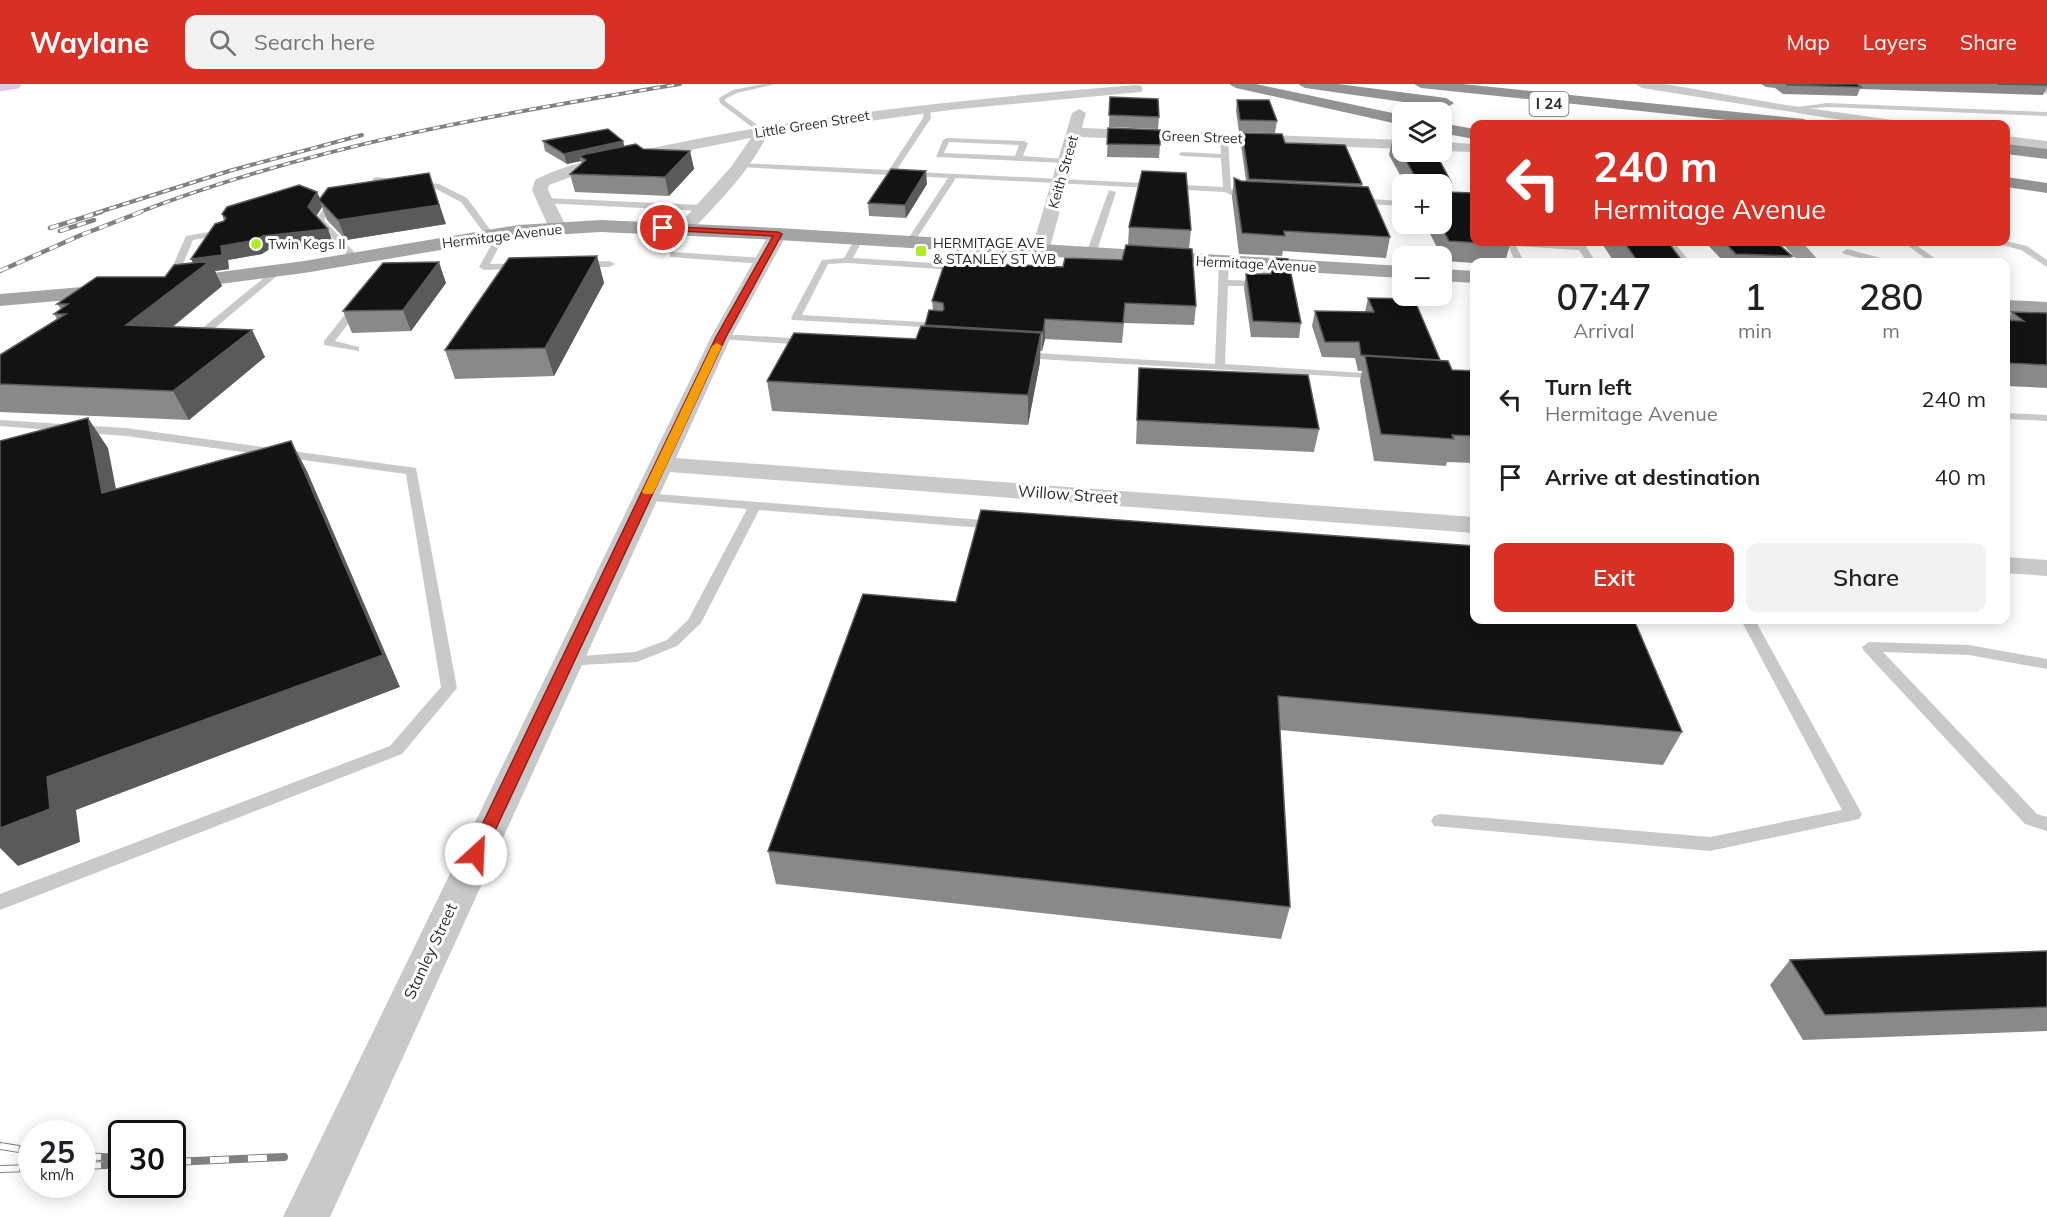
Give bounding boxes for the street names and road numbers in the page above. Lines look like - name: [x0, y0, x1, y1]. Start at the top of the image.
- road number: I 24: [1530, 92, 1568, 116]
- street label: Little Green Street: [753, 106, 871, 142]
- street label: Green Street: [1161, 127, 1243, 147]
- street label: Keith Street: [1044, 133, 1082, 211]
- street label: Hermitage Avenue: [441, 220, 563, 252]
- street label: Hermitage Avenue: [1195, 252, 1317, 276]
- street label: Willow Street: [1017, 481, 1119, 508]
- street label: Stanley Street: [399, 899, 461, 1002]

